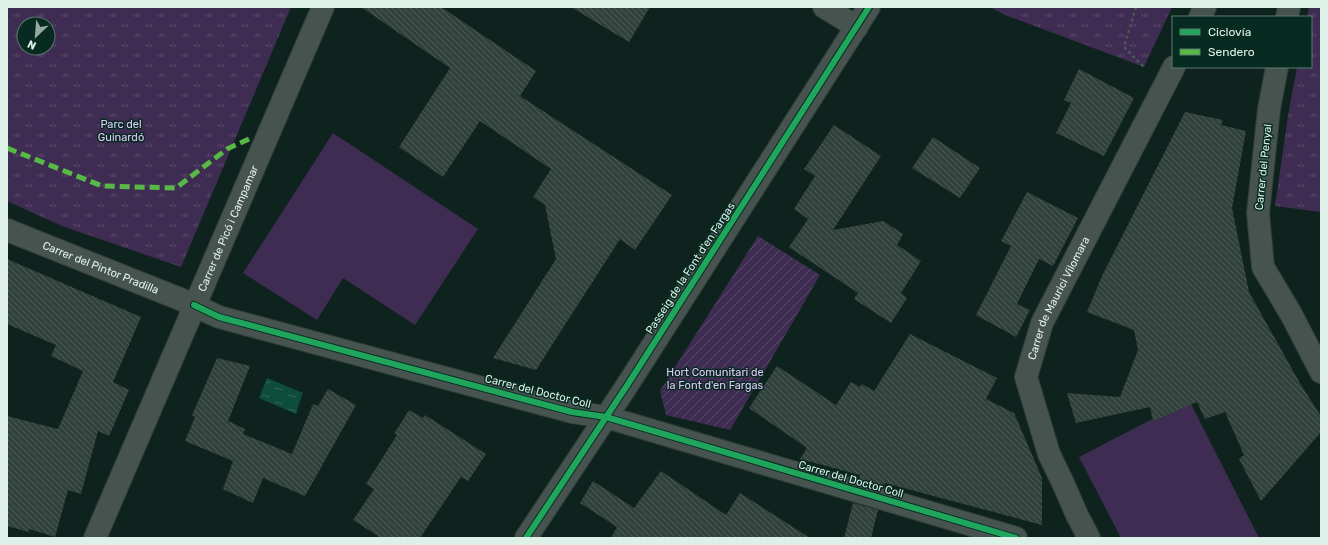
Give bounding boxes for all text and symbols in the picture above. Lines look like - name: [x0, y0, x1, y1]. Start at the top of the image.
- north arrow: [16, 16, 56, 56]
- legend: [1172, 16, 1312, 68]
- text: Ciclovía: [1208, 25, 1251, 39]
- text: N: [25, 37, 38, 52]
- text: Sendero: [1208, 45, 1255, 59]
- park label: Parc del Guinardó: [98, 118, 144, 144]
- street label: Carrer del Penyal: [1252, 123, 1274, 211]
- street label: Carrer de Picó i Campamar: [196, 163, 262, 294]
- street label: Passeig de la Font d'en Fargas: [643, 200, 738, 336]
- street label: Carrer de Maurici Vilomara: [1025, 235, 1092, 361]
- street label: Carrer del Pintor Pradilla: [41, 239, 161, 297]
- park label: Hort Comunitari de la Font d'en Fargas: [666, 366, 764, 392]
- street label: Carrer del Doctor Coll: [484, 372, 592, 411]
- street label: Carrer del Doctor Coll: [797, 458, 905, 501]

